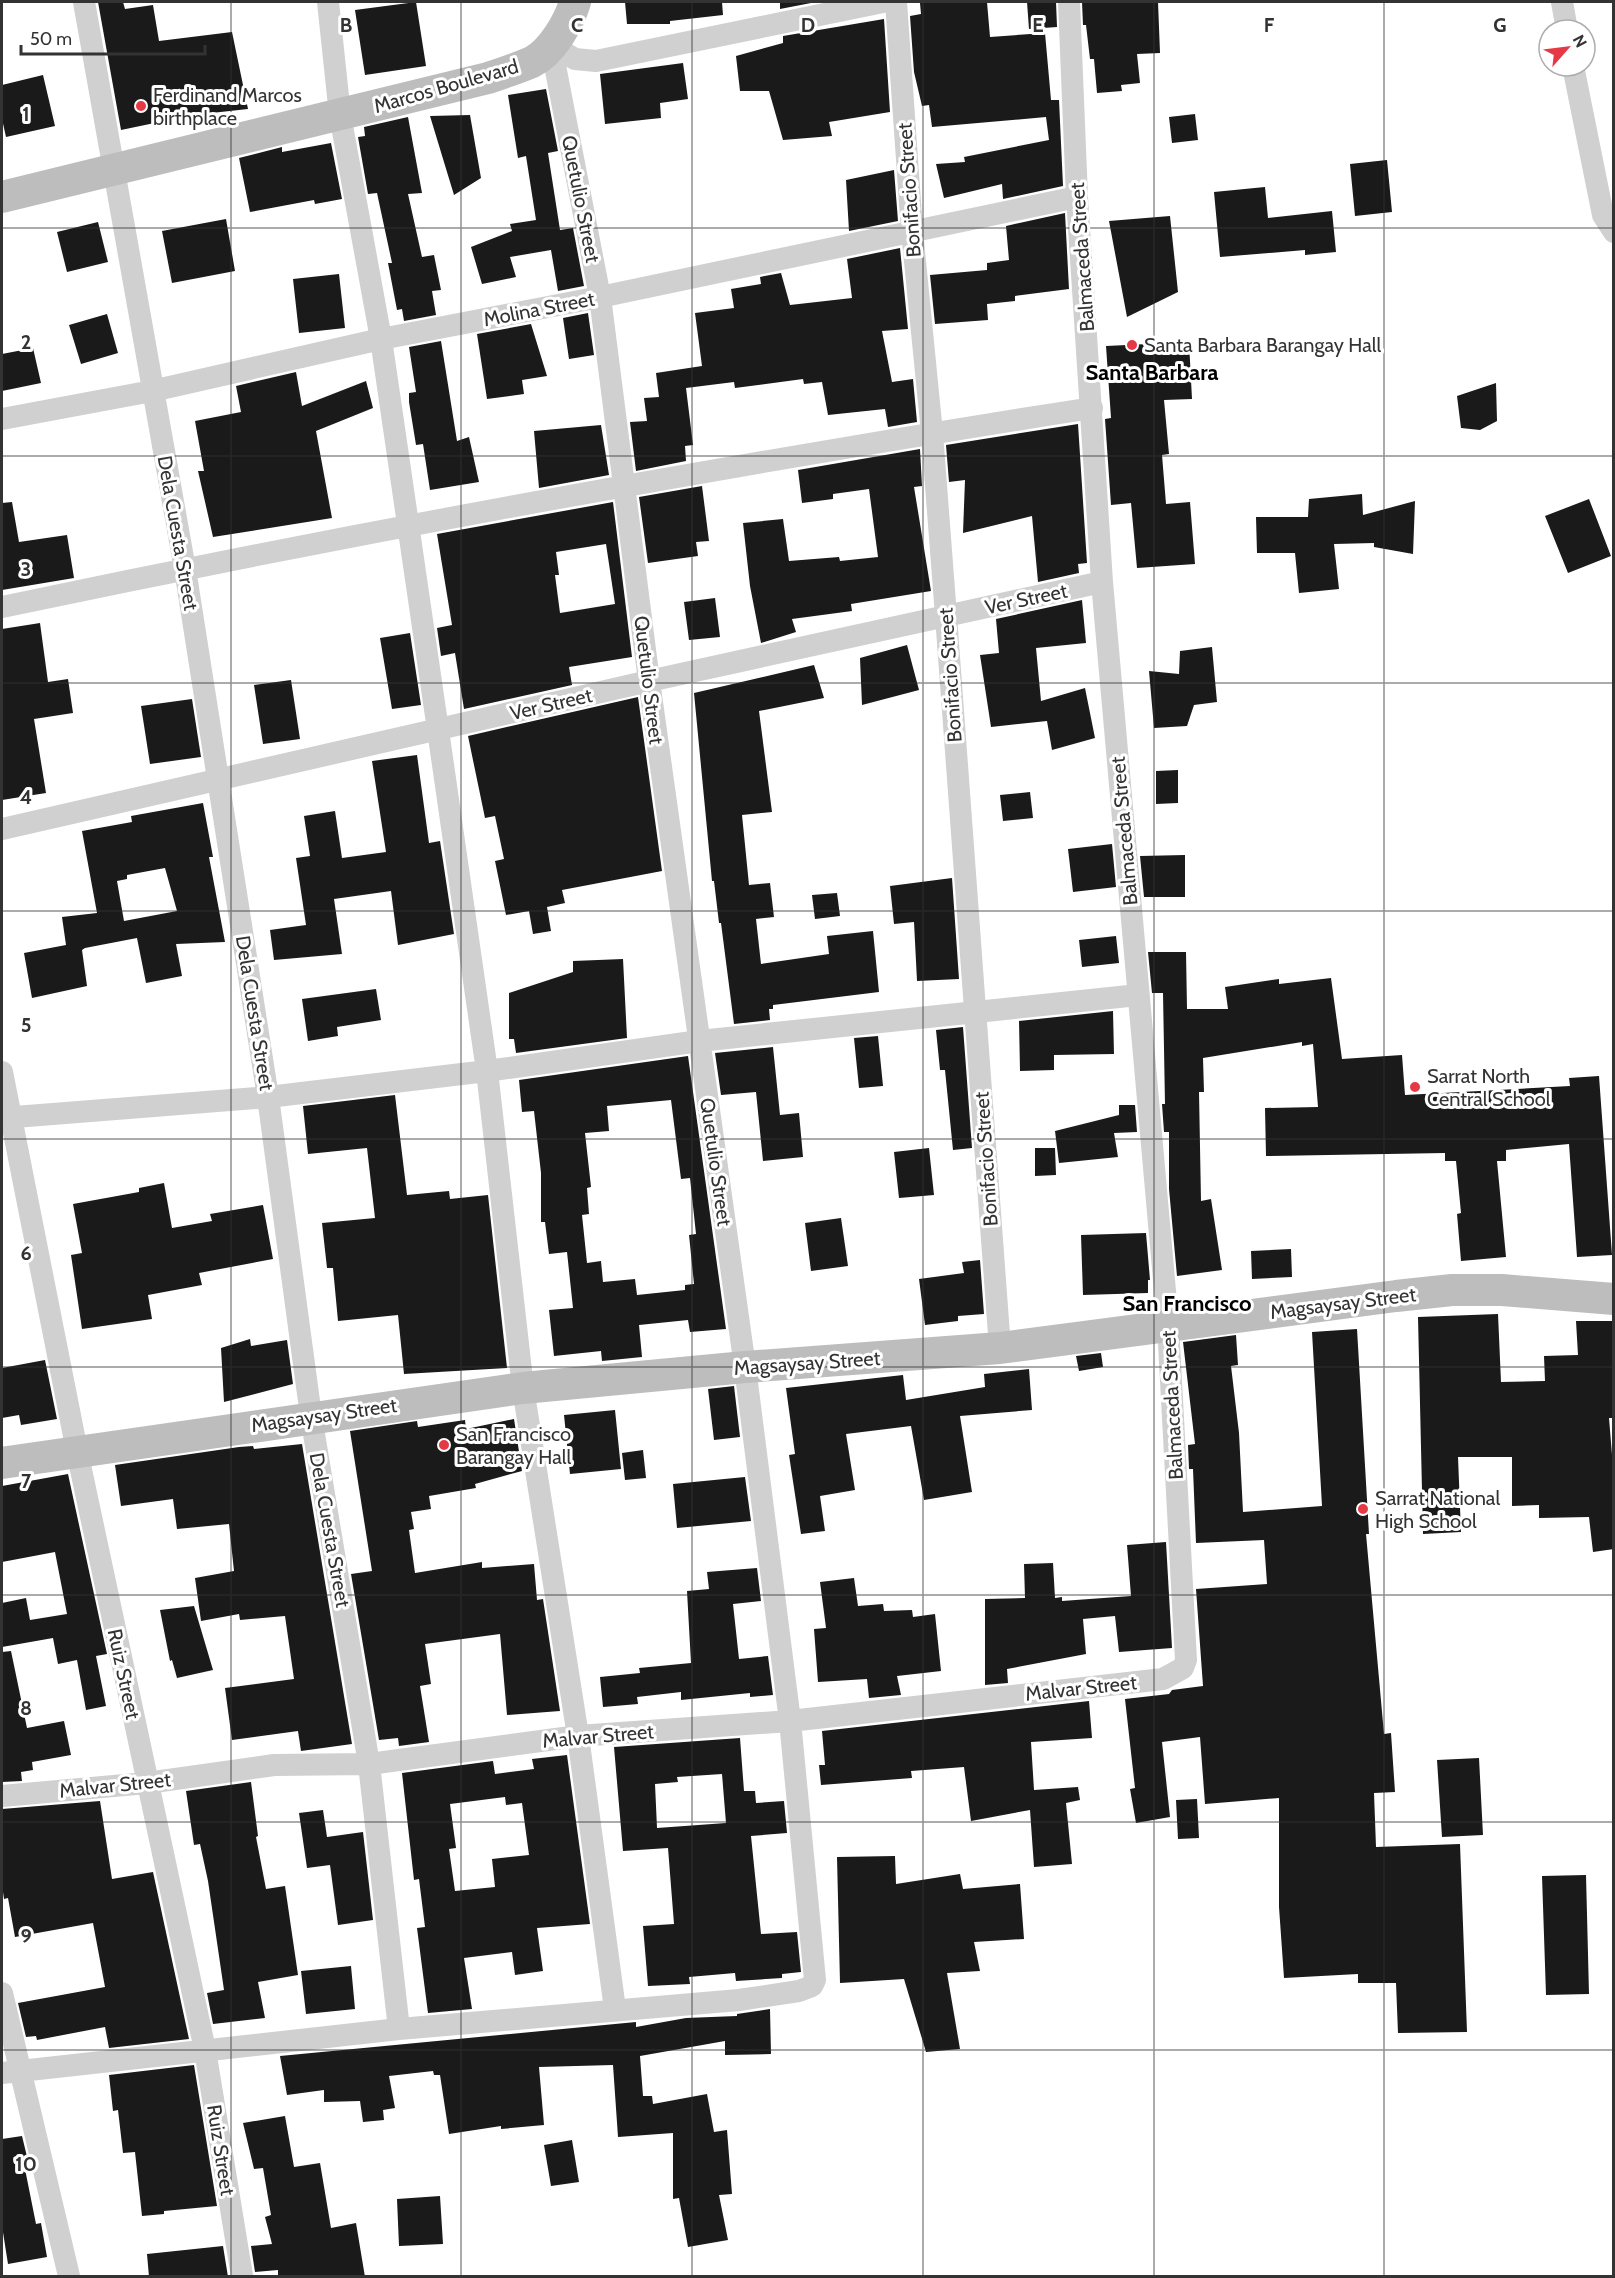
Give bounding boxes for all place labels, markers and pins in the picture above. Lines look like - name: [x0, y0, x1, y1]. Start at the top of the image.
- place label: Ferdinand Marcos birthplace: [153, 83, 302, 130]
- marker: Ferdinand Marcos birthplace: [134, 99, 148, 113]
- place label: Santa Barbara Barangay Hall: [1144, 333, 1381, 357]
- marker: Santa Barbara Barangay Hall: [1125, 338, 1139, 352]
- place label: Sarrat North Central School: [1427, 1064, 1551, 1111]
- marker: Sarrat North Central School: [1408, 1080, 1422, 1094]
- place label: San Francisco Barangay Hall: [456, 1422, 571, 1469]
- marker: San Francisco Barangay Hall: [437, 1438, 451, 1452]
- place label: Sarrat National High School: [1375, 1486, 1500, 1533]
- marker: Sarrat National High School: [1356, 1502, 1370, 1516]

